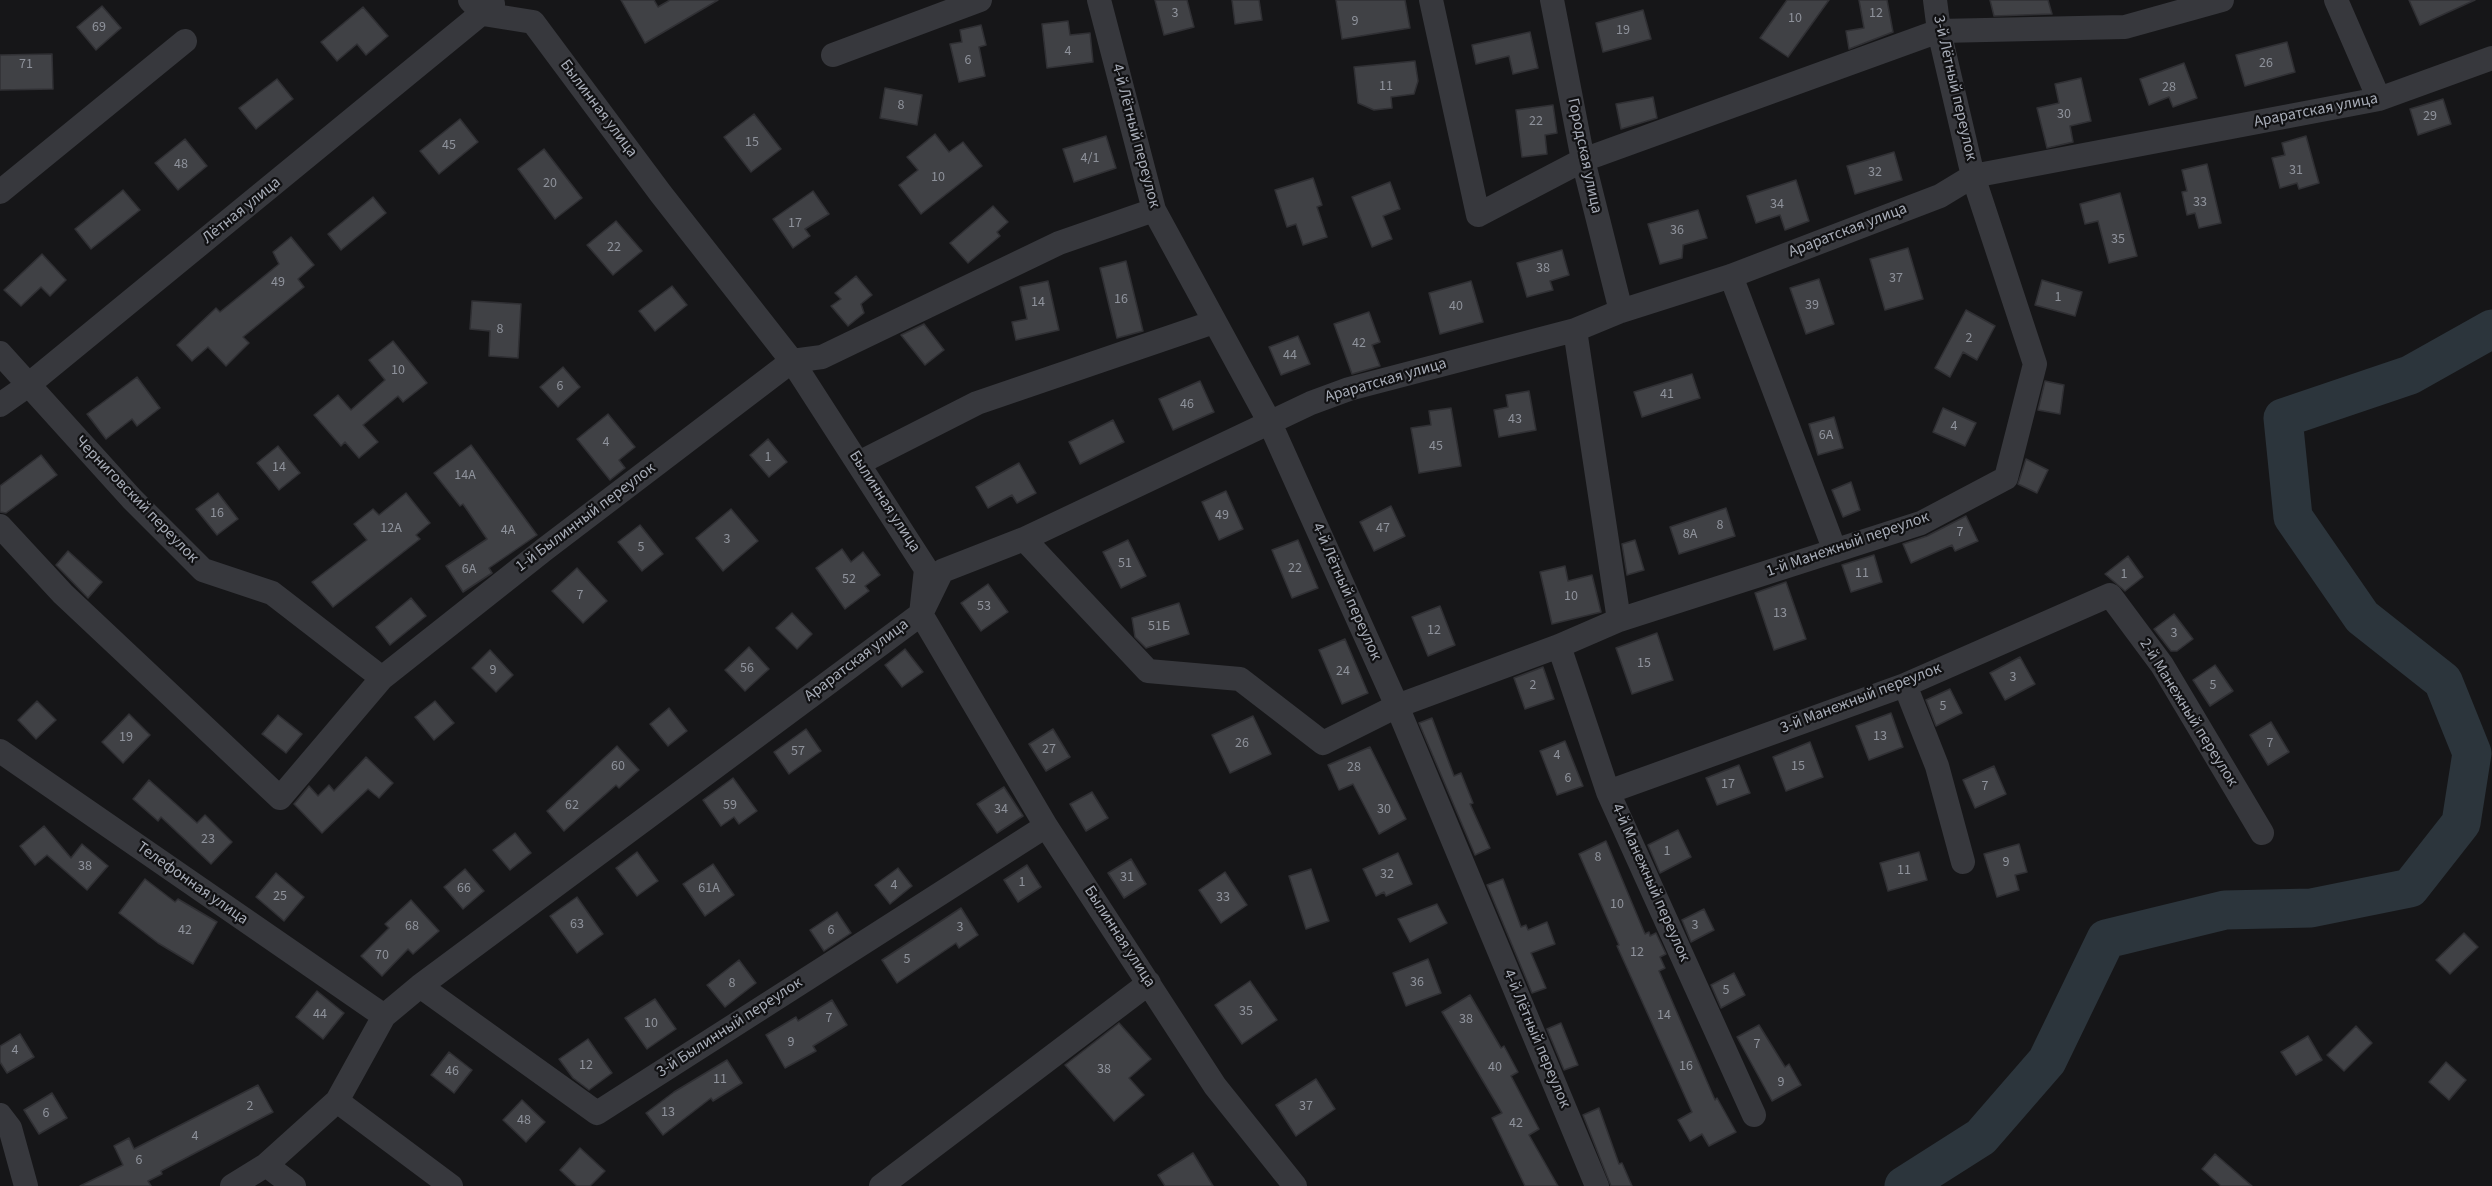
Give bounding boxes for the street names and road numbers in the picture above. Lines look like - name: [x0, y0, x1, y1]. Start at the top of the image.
- street label: 3-й Лётный переулок: [1928, 13, 1980, 163]
- street label: Былинная улица: [555, 56, 641, 162]
- street label: 4-й Лётный переулок: [1107, 62, 1163, 210]
- street label: Араратская улица: [2253, 90, 2379, 132]
- street label: Городская улица: [1562, 97, 1606, 215]
- street label: Лётная улица: [199, 173, 285, 249]
- street label: Араратская улица: [1786, 200, 1910, 262]
- street label: Араратская улица: [1323, 354, 1449, 408]
- street label: Черниговский переулок: [70, 432, 202, 568]
- street label: Былинная улица: [844, 448, 924, 556]
- street label: 1-й Былинный переулок: [512, 459, 660, 577]
- street label: 1-й Манежный переулок: [1764, 508, 1932, 582]
- street label: 4-й Лётный переулок: [1307, 520, 1385, 664]
- street label: Араратская улица: [801, 616, 913, 706]
- street label: 2-й Манежный переулок: [2135, 635, 2241, 791]
- street label: 3-й Манежный переулок: [1778, 659, 1944, 739]
- street label: 4-й Манежный переулок: [1606, 801, 1694, 965]
- street label: Телефонная улица: [133, 838, 251, 930]
- street label: Былинная улица: [1079, 883, 1159, 991]
- street label: 4-й Лётный переулок: [1498, 967, 1574, 1111]
- street label: 3-й Былинный переулок: [654, 974, 806, 1082]

